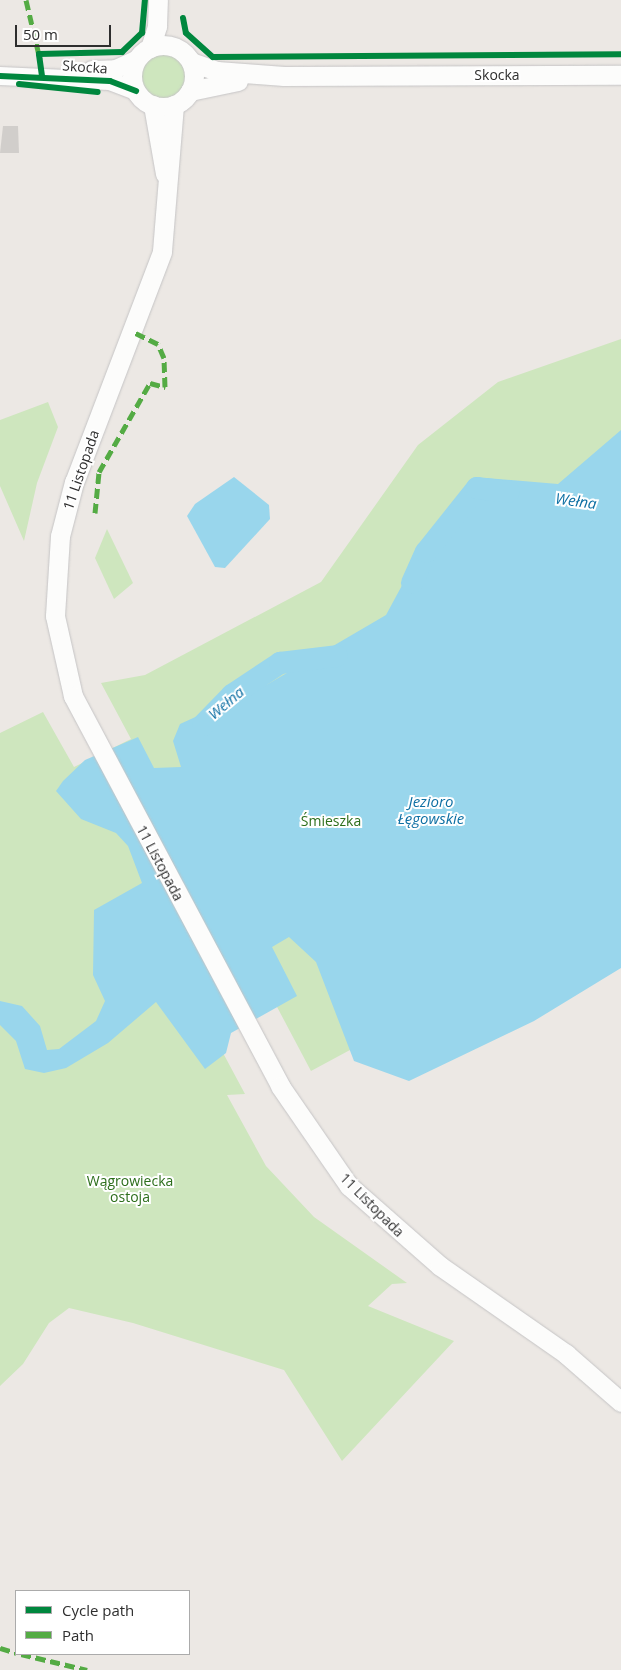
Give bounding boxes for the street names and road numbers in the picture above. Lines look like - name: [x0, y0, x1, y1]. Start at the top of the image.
- street label: Skocka: [62, 57, 108, 77]
- street label: Skocka: [474, 67, 520, 83]
- street label: 11 Listopada: [60, 428, 102, 512]
- street label: 11 Listopada: [133, 822, 187, 904]
- street label: 11 Listopada: [337, 1170, 407, 1240]

